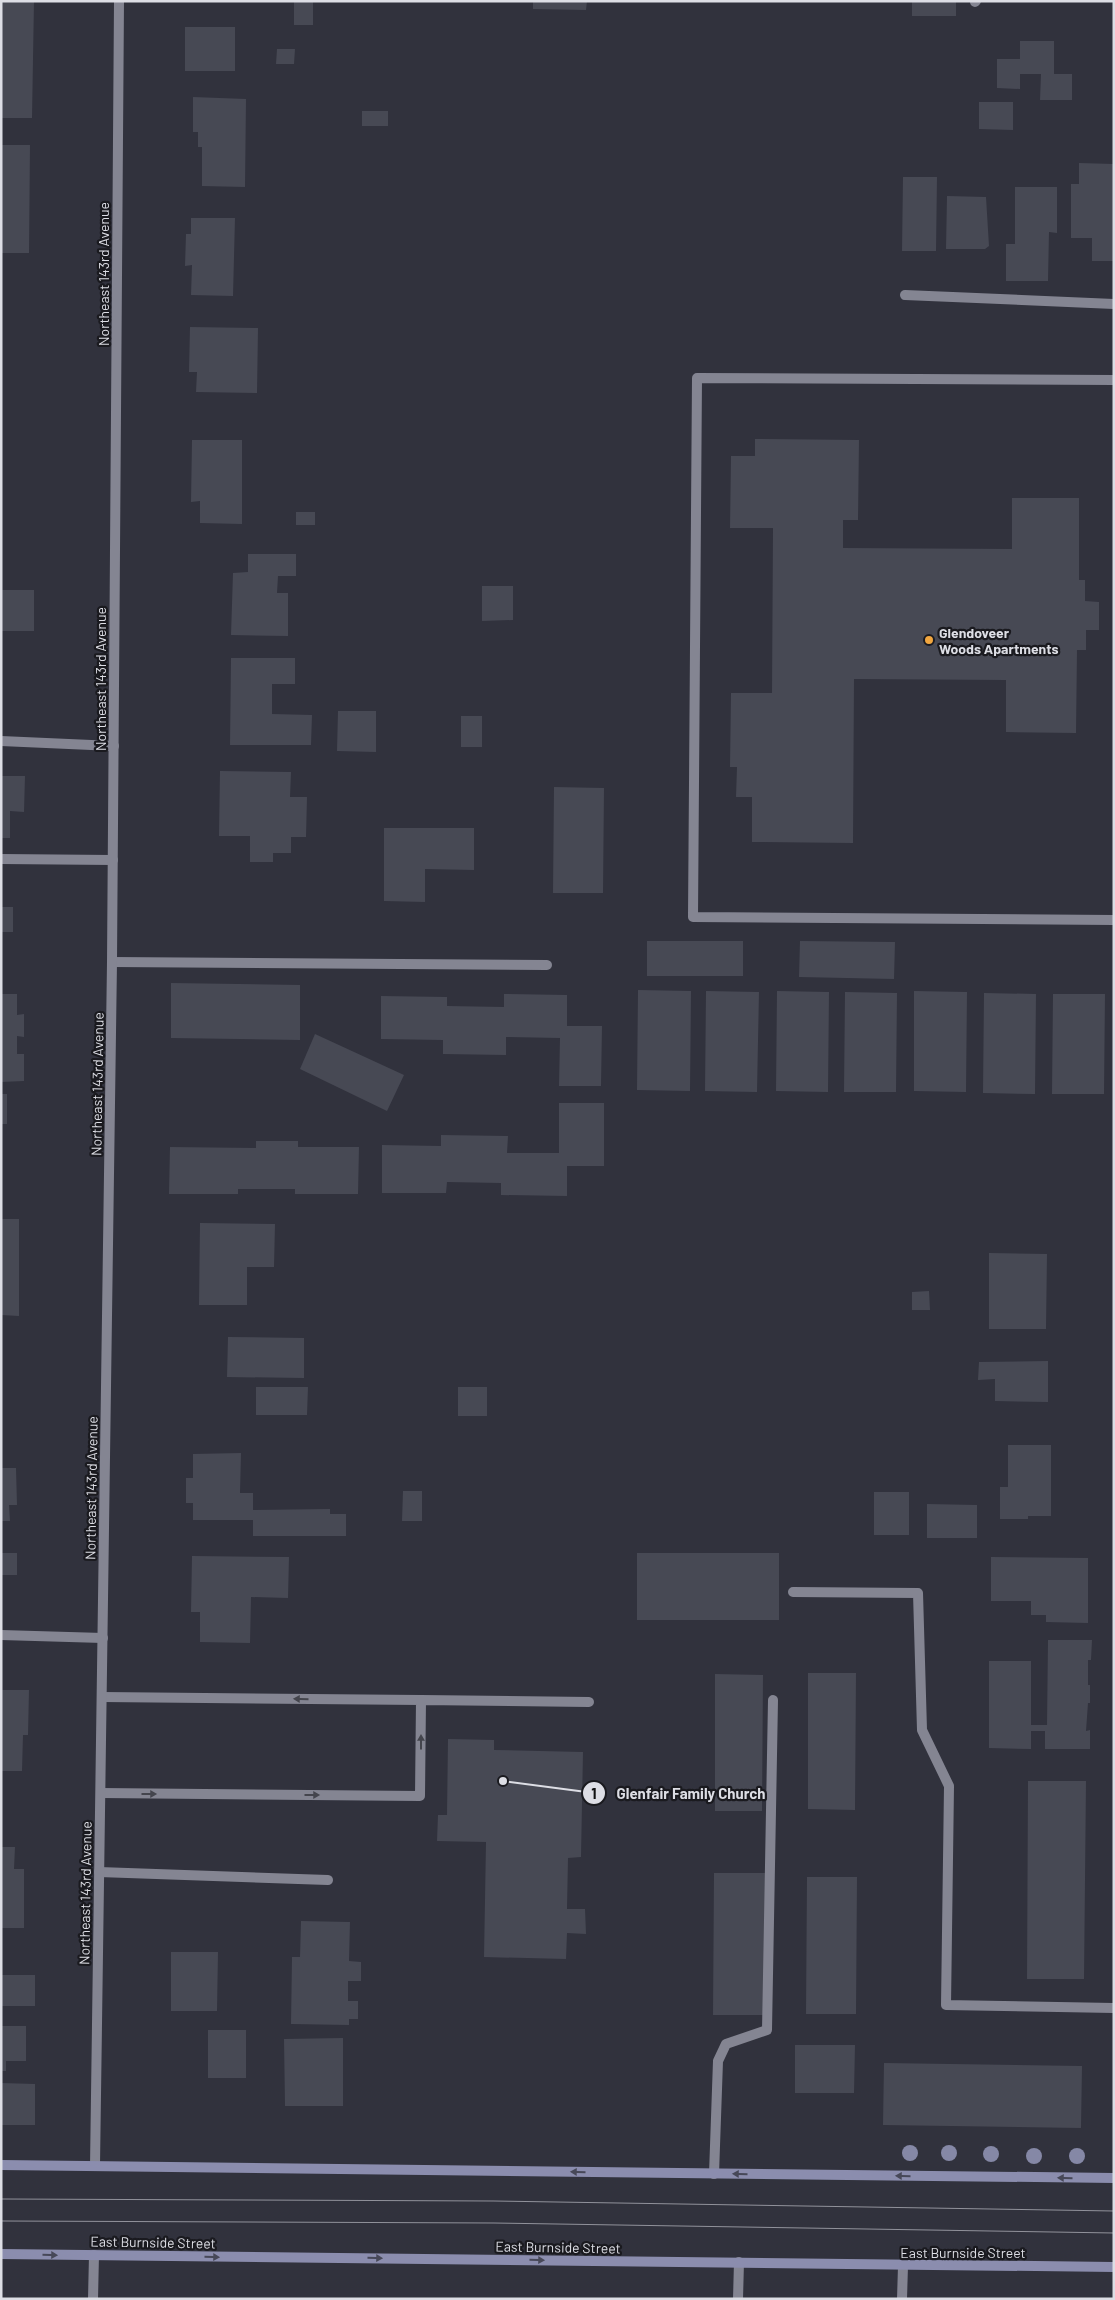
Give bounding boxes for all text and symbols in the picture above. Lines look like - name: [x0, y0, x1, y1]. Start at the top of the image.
- street label: Northeast 143rd Avenue: [95, 202, 112, 346]
- street label: Northeast 143rd Avenue: [92, 607, 109, 751]
- place label: Glendoveer Woods Apartments: [939, 624, 1059, 657]
- marker: Glendoveer Woods Apartments: [923, 634, 935, 646]
- street label: Northeast 143rd Avenue: [87, 1012, 107, 1156]
- street label: Northeast 143rd Avenue: [81, 1416, 101, 1560]
- one-way arrow: [292, 1695, 308, 1703]
- one-way arrow: [417, 1734, 425, 1750]
- callout: Glenfair Family Church: [581, 1778, 775, 1808]
- text: 1: [591, 1784, 597, 1802]
- text: Glenfair Family Church: [617, 1784, 765, 1802]
- one-way arrow: [142, 1790, 158, 1798]
- one-way arrow: [304, 1791, 320, 1799]
- street label: Northeast 143rd Avenue: [75, 1821, 95, 1965]
- one-way arrow: [569, 2168, 585, 2176]
- one-way arrow: [732, 2170, 748, 2178]
- one-way arrow: [894, 2172, 910, 2180]
- one-way arrow: [1057, 2174, 1073, 2182]
- street label: East Burnside Street: [90, 2232, 216, 2252]
- street label: East Burnside Street: [495, 2237, 621, 2257]
- street label: East Burnside Street: [900, 2244, 1026, 2261]
- one-way arrow: [42, 2251, 58, 2259]
- one-way arrow: [205, 2253, 221, 2261]
- one-way arrow: [367, 2255, 383, 2263]
- one-way arrow: [530, 2256, 546, 2264]

